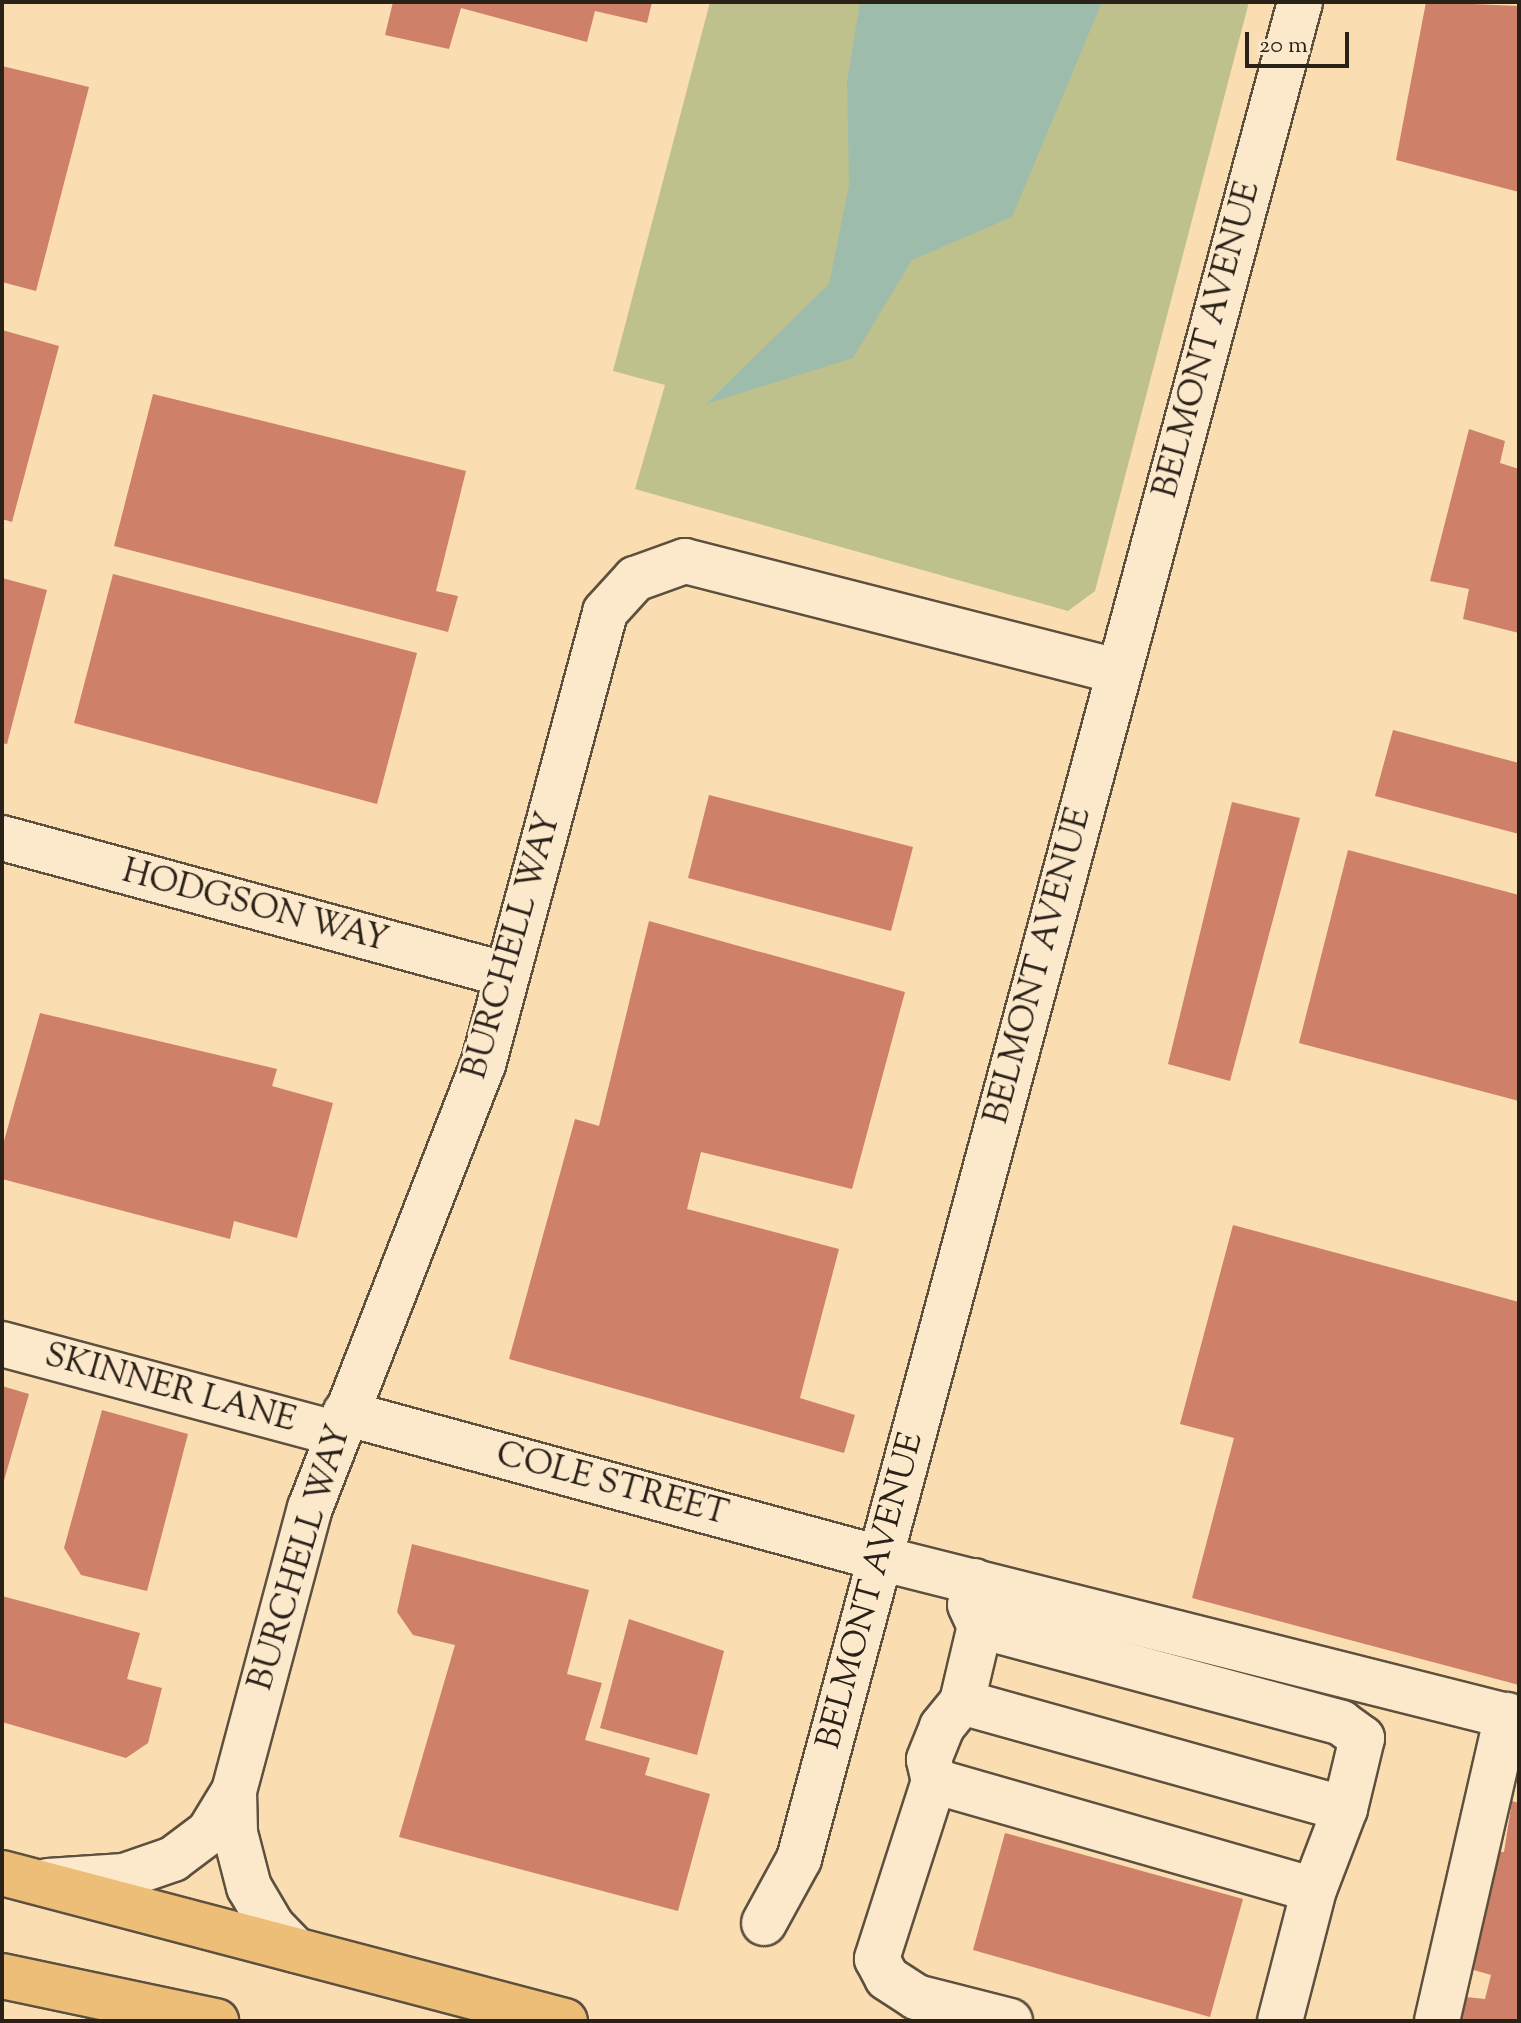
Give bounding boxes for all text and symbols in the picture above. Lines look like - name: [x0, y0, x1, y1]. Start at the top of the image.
- scale bar: [1249, 16, 1353, 66]
- text: 20 m: [1259, 29, 1308, 63]
- street label: BELMONT AVENUE: [1146, 177, 1270, 503]
- street label: BELMONT AVENUE: [977, 803, 1101, 1129]
- street label: BURCHELL WAY: [455, 808, 571, 1084]
- street label: HODGSON WAY: [118, 852, 392, 962]
- street label: SKINNER LANE: [40, 1336, 300, 1442]
- street label: BURCHELL WAY: [241, 1420, 361, 1696]
- street label: BELMONT AVENUE: [809, 1428, 933, 1754]
- street label: COLE STREET: [492, 1434, 732, 1536]

